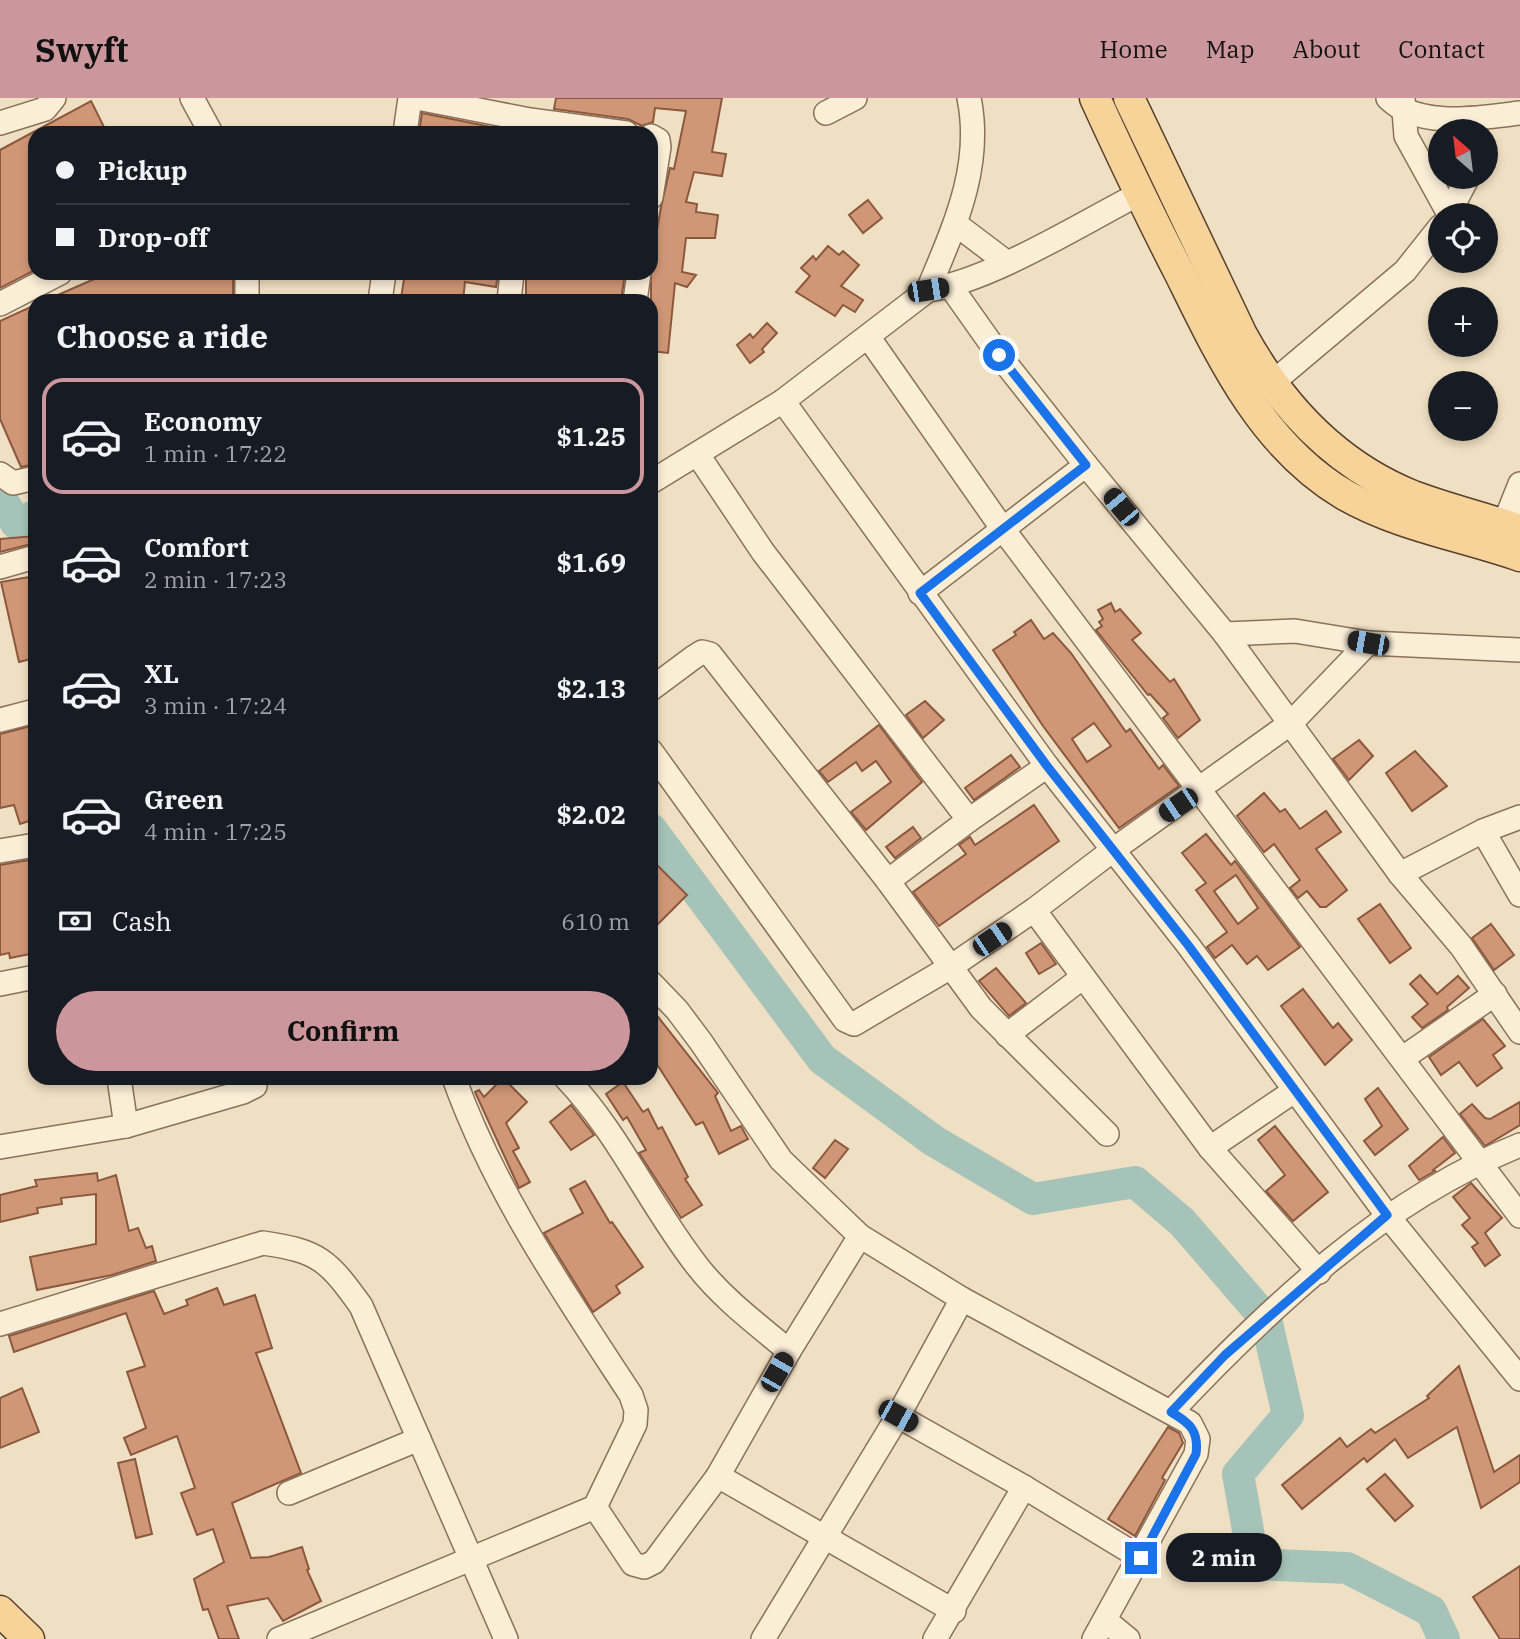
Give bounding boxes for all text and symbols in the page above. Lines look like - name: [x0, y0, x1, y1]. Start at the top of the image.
- text: Swyft: [35, 28, 128, 71]
- text: Home: [1100, 33, 1168, 65]
- text: Map: [1206, 33, 1254, 65]
- text: About: [1292, 33, 1360, 65]
- text: Contact: [1398, 33, 1485, 65]
- north arrow: [1428, 119, 1498, 189]
- map controls: [1428, 119, 1498, 441]
- text: Pickup: [98, 153, 188, 187]
- button: locate: [1428, 203, 1498, 273]
- text: Drop-off: [98, 220, 209, 254]
- car: [906, 276, 951, 304]
- button: +: [1428, 287, 1498, 357]
- text: Choose a ride: [56, 315, 268, 357]
- route start: [983, 339, 1015, 371]
- button: −: [1428, 371, 1498, 441]
- text: Economy: [144, 404, 262, 438]
- icon: car: [60, 405, 123, 468]
- text: $1.25: [556, 419, 626, 453]
- text: 1 min · 17:22: [144, 438, 287, 468]
- car: [1100, 484, 1143, 530]
- text: Comfort: [144, 530, 249, 564]
- icon: car: [60, 531, 123, 594]
- text: $1.69: [556, 545, 626, 579]
- text: 2 min · 17:23: [144, 564, 287, 594]
- car: [1346, 629, 1391, 657]
- text: XL: [144, 656, 179, 690]
- icon: car: [60, 657, 123, 720]
- text: $2.13: [556, 671, 626, 705]
- text: 3 min · 17:24: [144, 690, 287, 720]
- text: Green: [144, 782, 224, 816]
- icon: car: [60, 783, 123, 846]
- car: [1155, 785, 1202, 825]
- text: $2.02: [556, 797, 626, 831]
- text: 4 min · 17:25: [144, 816, 287, 846]
- icon: cash: [56, 902, 94, 940]
- text: Cash: [112, 904, 172, 938]
- text: 610 m: [561, 906, 630, 936]
- car: [969, 919, 1016, 959]
- button: Confirm: [56, 991, 630, 1071]
- car: [758, 1349, 797, 1395]
- car: [875, 1397, 922, 1435]
- callout: 2 min: [1166, 1534, 1281, 1582]
- route end: [1125, 1542, 1157, 1574]
- text: 2 min: [1192, 1542, 1256, 1572]

